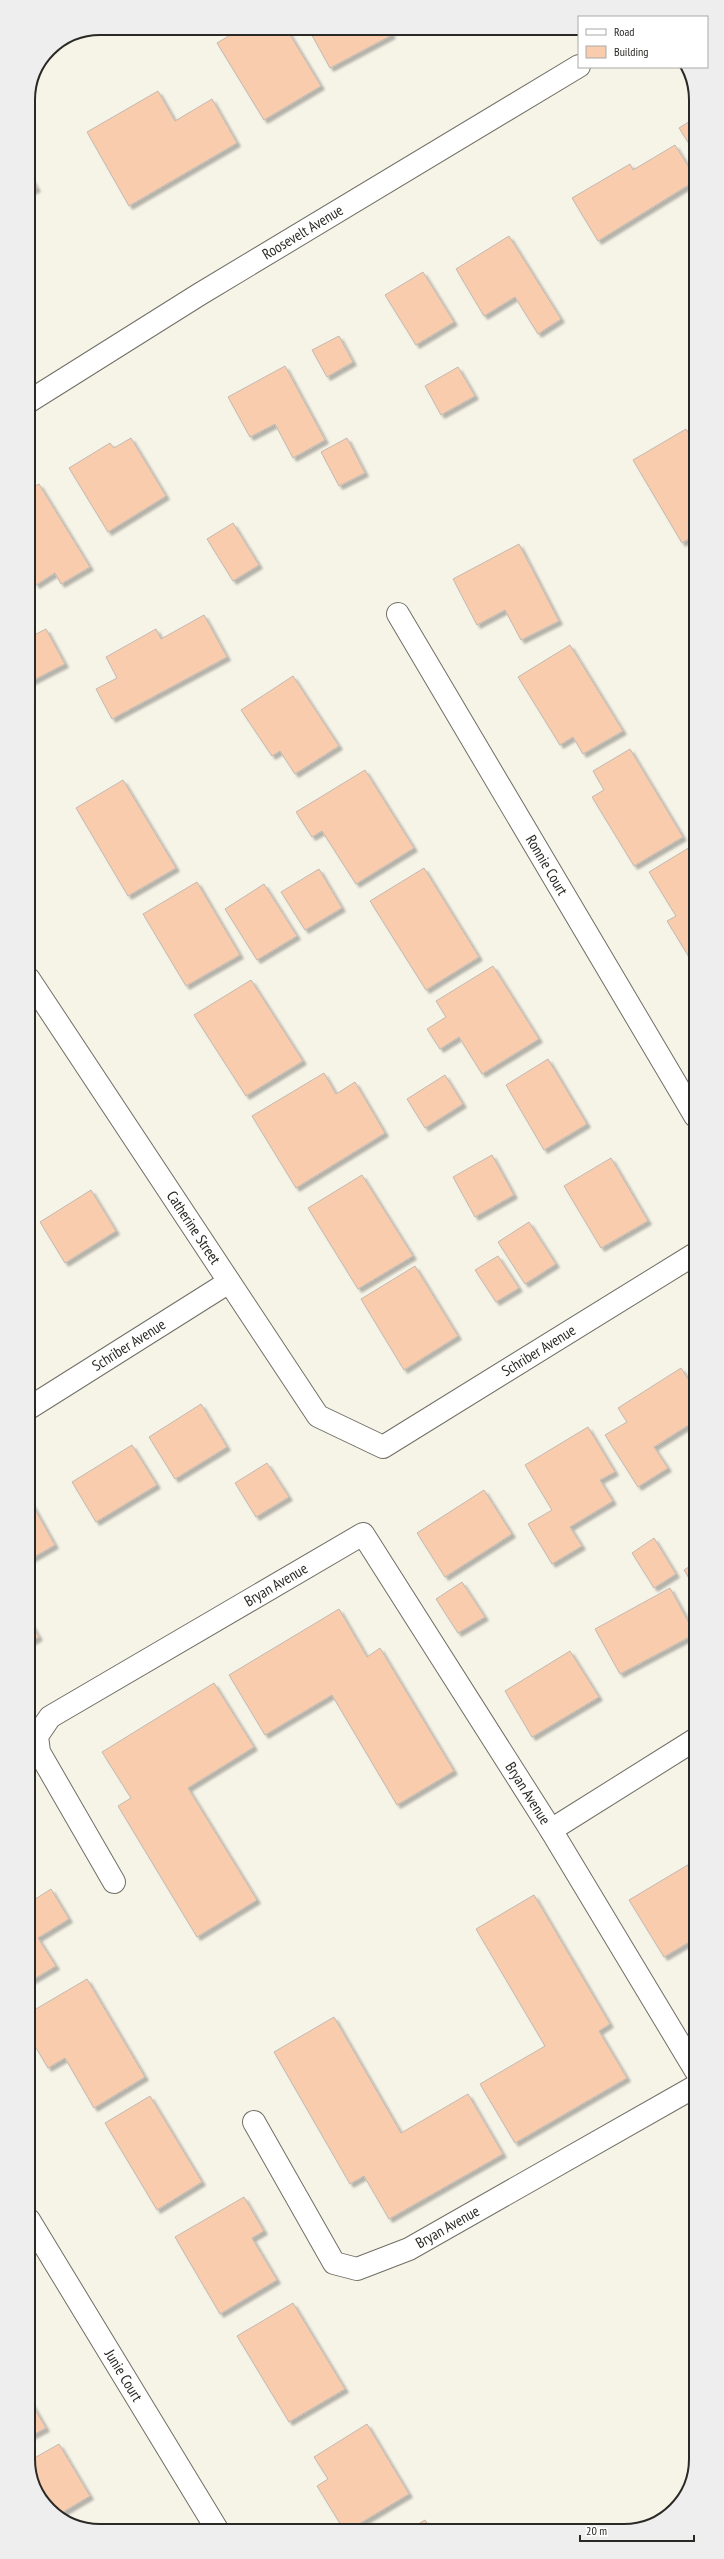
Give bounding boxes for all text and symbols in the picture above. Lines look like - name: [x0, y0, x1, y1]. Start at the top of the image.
- legend: [578, 16, 708, 68]
- text: Road: [614, 24, 634, 39]
- text: Building: [614, 44, 649, 59]
- street label: Roosevelt Avenue: [259, 200, 346, 263]
- street label: Ronnie Court: [522, 831, 572, 899]
- street label: Catherine Street: [163, 1187, 225, 1268]
- street label: Schriber Avenue: [88, 1314, 169, 1375]
- street label: Schriber Avenue: [498, 1320, 579, 1380]
- street label: Bryan Avenue: [241, 1559, 311, 1610]
- street label: Bryan Avenue: [501, 1758, 555, 1828]
- street label: Bryan Avenue: [412, 2201, 483, 2252]
- street label: Junie Court: [100, 2345, 147, 2405]
- scale bar: [580, 2517, 694, 2543]
- text: 20 m: [586, 2523, 607, 2538]

